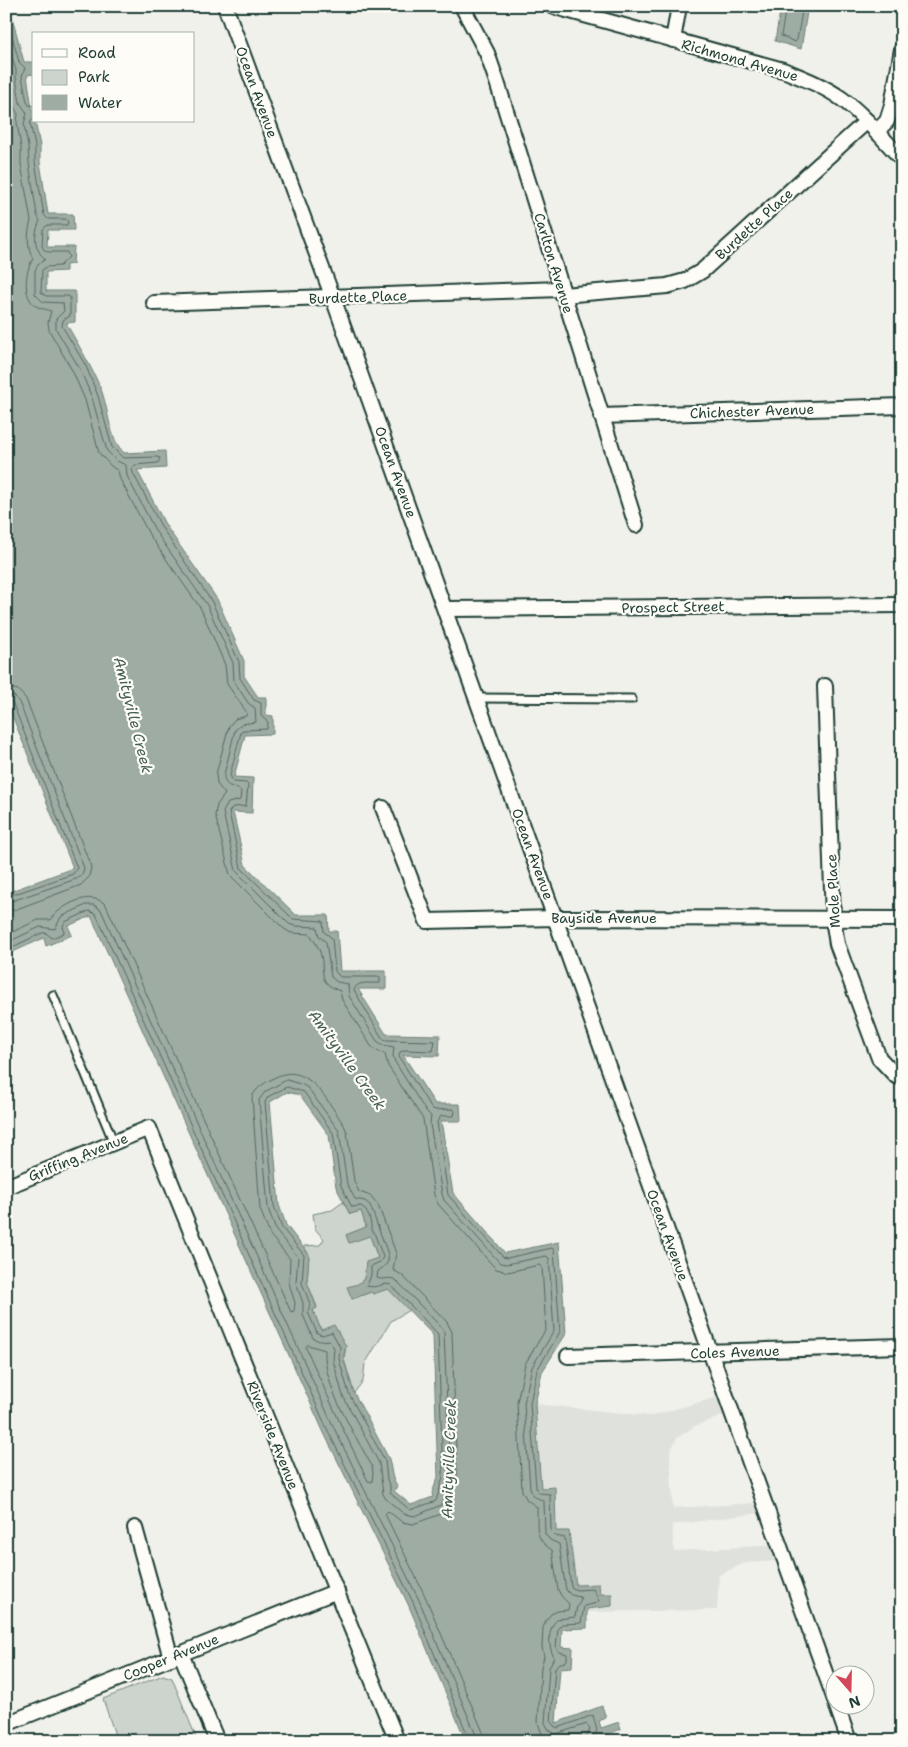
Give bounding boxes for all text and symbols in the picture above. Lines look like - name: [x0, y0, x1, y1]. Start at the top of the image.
- legend: [32, 32, 195, 122]
- street label: Richmond Avenue: [679, 35, 801, 85]
- text: Road: [78, 43, 116, 63]
- street label: Ocean Avenue: [232, 44, 282, 140]
- text: Park: [78, 67, 110, 87]
- text: Water: [78, 93, 122, 113]
- street label: Burdette Place: [711, 184, 797, 264]
- street label: Carlton Avenue: [530, 211, 578, 315]
- street label: Burdette Place: [308, 286, 408, 308]
- street label: Chichester Avenue: [689, 400, 815, 422]
- street label: Ocean Avenue: [371, 424, 421, 520]
- street label: Prospect Street: [621, 597, 725, 617]
- water label: Amityville Creek: [109, 655, 157, 776]
- street label: Ocean Avenue: [508, 806, 558, 902]
- street label: Mole Place: [822, 853, 844, 929]
- street label: Bayside Avenue: [551, 909, 657, 927]
- water label: Amityville Creek: [304, 1006, 390, 1114]
- street label: Griffing Avenue: [25, 1129, 131, 1185]
- street label: Ocean Avenue: [643, 1187, 693, 1283]
- street label: Coles Avenue: [690, 1341, 780, 1363]
- street label: Riverside Avenue: [243, 1378, 303, 1492]
- water label: Amityville Creek: [437, 1399, 461, 1519]
- street label: Cooper Avenue: [121, 1630, 221, 1684]
- north arrow: [826, 1664, 876, 1714]
- text: N: [846, 1692, 863, 1713]

